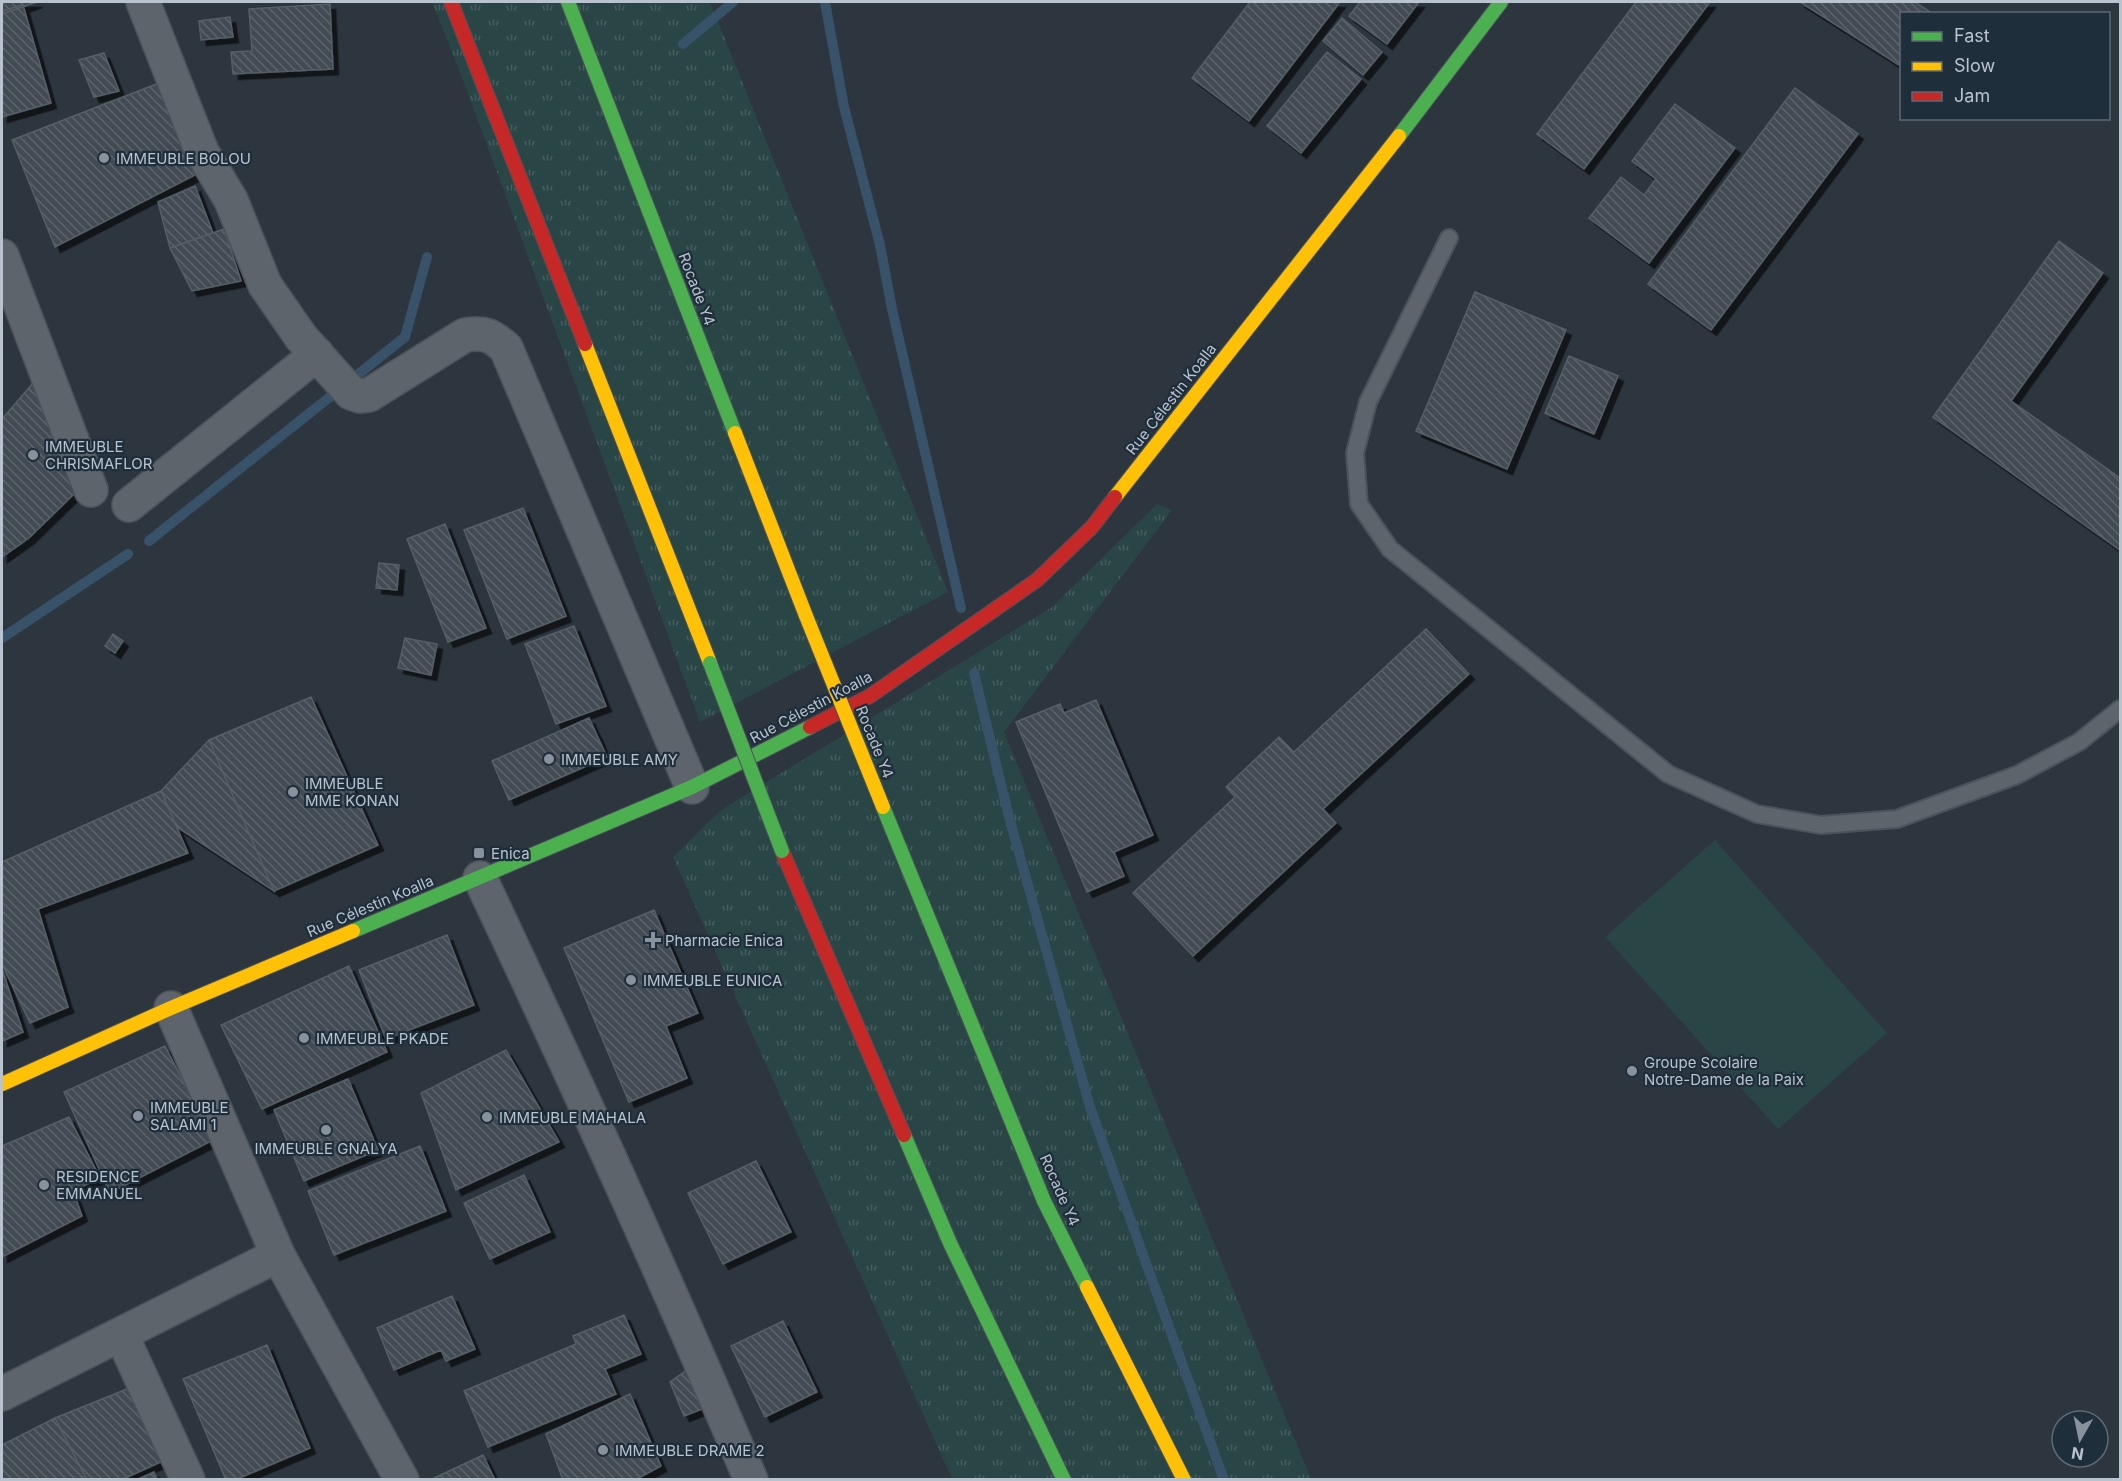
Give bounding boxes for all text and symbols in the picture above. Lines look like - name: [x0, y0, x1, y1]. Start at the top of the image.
- legend: [1900, 12, 2110, 120]
- text: Fast: [1954, 25, 1990, 46]
- text: Slow: [1954, 55, 1995, 76]
- text: Jam: [1954, 85, 1990, 106]
- place label: IMMEUBLE BOLOU: [116, 149, 251, 168]
- marker: IMMEUBLE BOLOU: [97, 151, 111, 165]
- street label: Rocade Y4: [674, 250, 720, 328]
- street label: Rue Célestin Koalla: [1122, 340, 1220, 458]
- place label: IMMEUBLE CHRISMAFLOR: [45, 437, 153, 473]
- marker: IMMEUBLE CHRISMAFLOR: [26, 448, 40, 462]
- street label: Rue Célestin Koalla: [747, 667, 875, 747]
- street label: Rocade Y4: [852, 703, 898, 781]
- place label: IMMEUBLE AMY: [561, 750, 678, 769]
- marker: IMMEUBLE AMY: [542, 752, 556, 766]
- place label: IMMEUBLE MME KONAN: [305, 774, 399, 810]
- marker: IMMEUBLE MME KONAN: [286, 785, 300, 799]
- place label: Enica: [491, 844, 530, 863]
- marker: Enica: [472, 846, 486, 860]
- street label: Rue Célestin Koalla: [304, 871, 436, 941]
- place label: Pharmacie Enica: [665, 931, 783, 950]
- marker: Pharmacie Enica: [646, 933, 660, 947]
- place label: IMMEUBLE EUNICA: [643, 971, 782, 990]
- marker: IMMEUBLE EUNICA: [624, 973, 638, 987]
- place label: IMMEUBLE PKADE: [316, 1029, 449, 1048]
- marker: IMMEUBLE PKADE: [297, 1031, 311, 1045]
- place label: Groupe Scolaire Notre-Dame de la Paix: [1644, 1053, 1804, 1089]
- marker: Groupe Scolaire Notre-Dame de la Paix: [1625, 1064, 1639, 1078]
- place label: IMMEUBLE SALAMI 1: [150, 1098, 229, 1134]
- place label: IMMEUBLE MAHALA: [499, 1108, 646, 1127]
- marker: IMMEUBLE SALAMI 1: [131, 1109, 145, 1123]
- marker: IMMEUBLE MAHALA: [480, 1110, 494, 1124]
- marker: IMMEUBLE GNALYA: [319, 1123, 333, 1137]
- place label: IMMEUBLE GNALYA: [254, 1139, 398, 1158]
- street label: Rocade Y4: [1036, 1151, 1084, 1229]
- place label: RESIDENCE EMMANUEL: [56, 1167, 142, 1203]
- marker: RESIDENCE EMMANUEL: [37, 1178, 51, 1192]
- north arrow: [2050, 1409, 2110, 1469]
- place label: IMMEUBLE DRAME 2: [615, 1441, 765, 1460]
- marker: IMMEUBLE DRAME 2: [596, 1443, 610, 1457]
- text: N: [2070, 1443, 2085, 1465]

